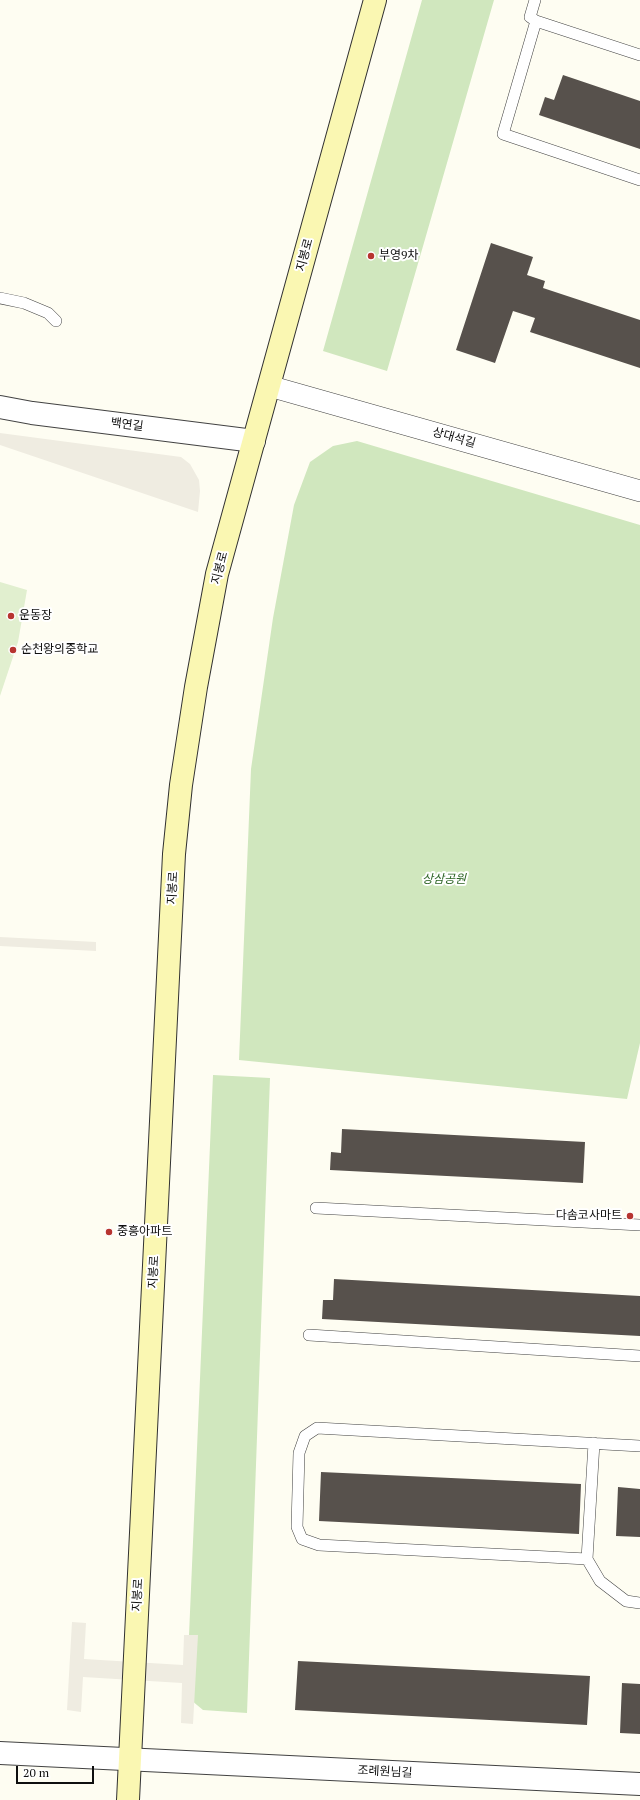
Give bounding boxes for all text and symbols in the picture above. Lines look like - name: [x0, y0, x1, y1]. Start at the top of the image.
- street label: 지봉로: [294, 237, 316, 273]
- place label: 부영9차: [379, 249, 419, 263]
- marker: 부영9차: [366, 251, 376, 261]
- street label: 백연길: [110, 416, 144, 434]
- street label: 상대석길: [431, 425, 477, 451]
- street label: 지봉로: [209, 550, 231, 586]
- place label: 운동장: [19, 609, 52, 623]
- marker: 운동장: [6, 611, 16, 621]
- place label: 순천왕의중학교: [21, 643, 98, 657]
- marker: 순천왕의중학교: [8, 645, 18, 655]
- street label: 지봉로: [165, 871, 181, 905]
- park label: 상삼공원: [422, 873, 466, 887]
- place label: 다솜코사마트: [556, 1209, 622, 1223]
- marker: 다솜코사마트: [625, 1211, 635, 1221]
- place label: 중흥아파트: [117, 1225, 172, 1239]
- marker: 중흥아파트: [104, 1227, 114, 1237]
- street label: 지봉로: [146, 1255, 162, 1289]
- street label: 지봉로: [130, 1578, 146, 1612]
- scale bar: [18, 1758, 96, 1784]
- street label: 조례원님길: [357, 1763, 413, 1781]
- text: 20 m: [23, 1765, 49, 1780]

